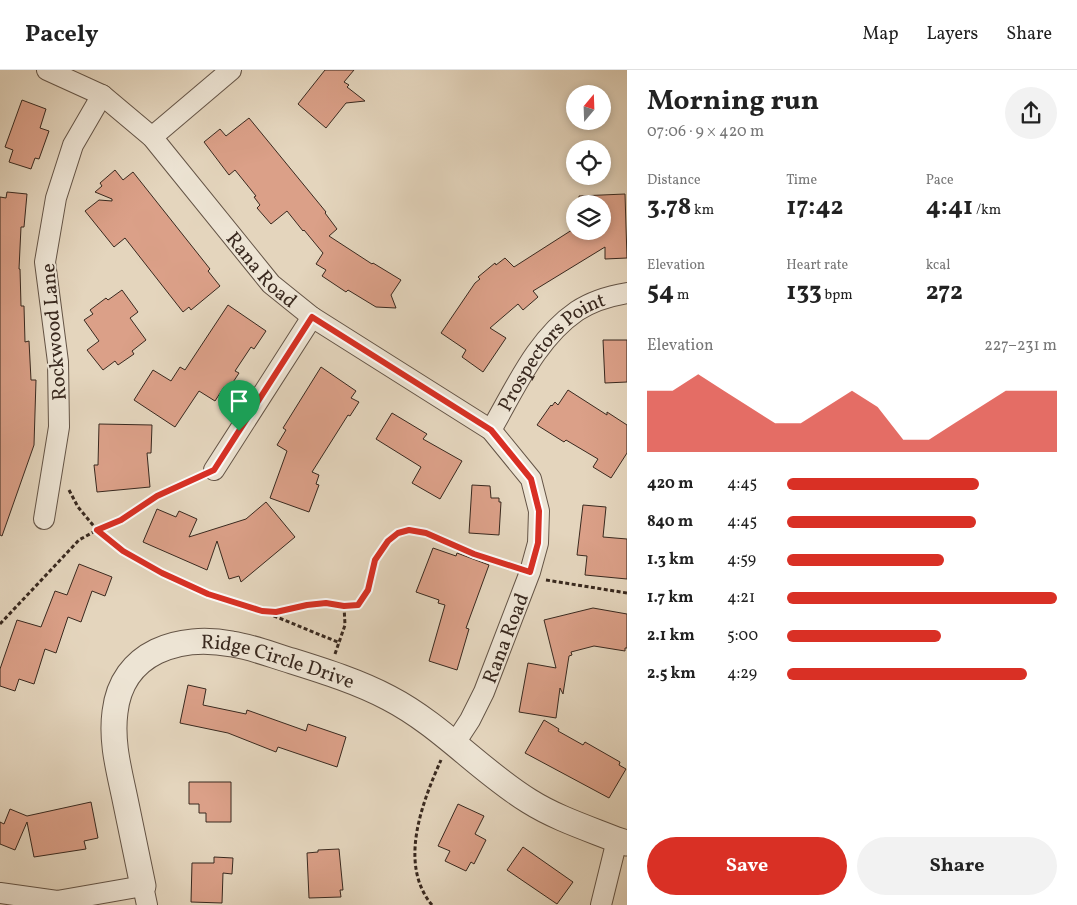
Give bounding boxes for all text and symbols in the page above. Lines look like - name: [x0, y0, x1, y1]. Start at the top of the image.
- text: Pacely: [25, 18, 99, 52]
- text: Map: [862, 22, 898, 47]
- text: Layers: [926, 22, 978, 47]
- text: Share: [1006, 22, 1052, 47]
- text: Morning run: [647, 82, 819, 121]
- north arrow: [566, 85, 611, 130]
- map controls: [566, 85, 611, 240]
- button: share: [1005, 87, 1057, 139]
- text: 07:06 · 9 × 420 m: [647, 121, 764, 143]
- button: locate: [566, 140, 611, 185]
- text: Distance: [647, 171, 701, 190]
- text: Time: [786, 171, 817, 190]
- text: Pace: [926, 171, 954, 190]
- text: 3.78: [647, 190, 691, 225]
- text: 17:42: [786, 190, 844, 225]
- text: 4:41: [926, 190, 973, 225]
- button: layers: [566, 195, 611, 240]
- text: km: [691, 201, 714, 220]
- text: /km: [973, 201, 1001, 220]
- street label: Rana Road: [218, 227, 302, 316]
- text: Elevation: [647, 256, 705, 275]
- text: Heart rate: [786, 256, 848, 275]
- text: kcal: [926, 256, 951, 275]
- street label: Rockwood Lane: [35, 262, 75, 402]
- text: 54: [647, 275, 674, 310]
- text: 133: [786, 275, 822, 310]
- text: 272: [926, 275, 963, 310]
- text: m: [674, 286, 689, 305]
- text: bpm: [822, 286, 853, 305]
- street label: Prospectors Point: [492, 287, 609, 417]
- text: Elevation: [647, 335, 714, 357]
- text: 227–231 m: [984, 335, 1057, 357]
- pin: [218, 380, 260, 431]
- icon: arrive: [225, 387, 253, 415]
- text: 420 m: [647, 473, 693, 495]
- text: 4:45: [727, 473, 757, 495]
- text: 840 m: [647, 511, 693, 533]
- text: 4:45: [727, 511, 757, 533]
- text: 1.3 km: [647, 549, 694, 571]
- text: 4:59: [727, 549, 756, 571]
- text: 1.7 km: [647, 587, 694, 609]
- text: 4:21: [727, 587, 755, 609]
- street label: Rana Road: [477, 589, 537, 688]
- text: 2.1 km: [647, 625, 695, 647]
- text: 5:00: [727, 625, 758, 647]
- street label: Ridge Circle Drive: [200, 629, 358, 697]
- text: 2.5 km: [647, 663, 696, 685]
- text: 4:29: [727, 663, 757, 685]
- button: Save: [647, 837, 847, 895]
- button: Share: [857, 837, 1057, 895]

